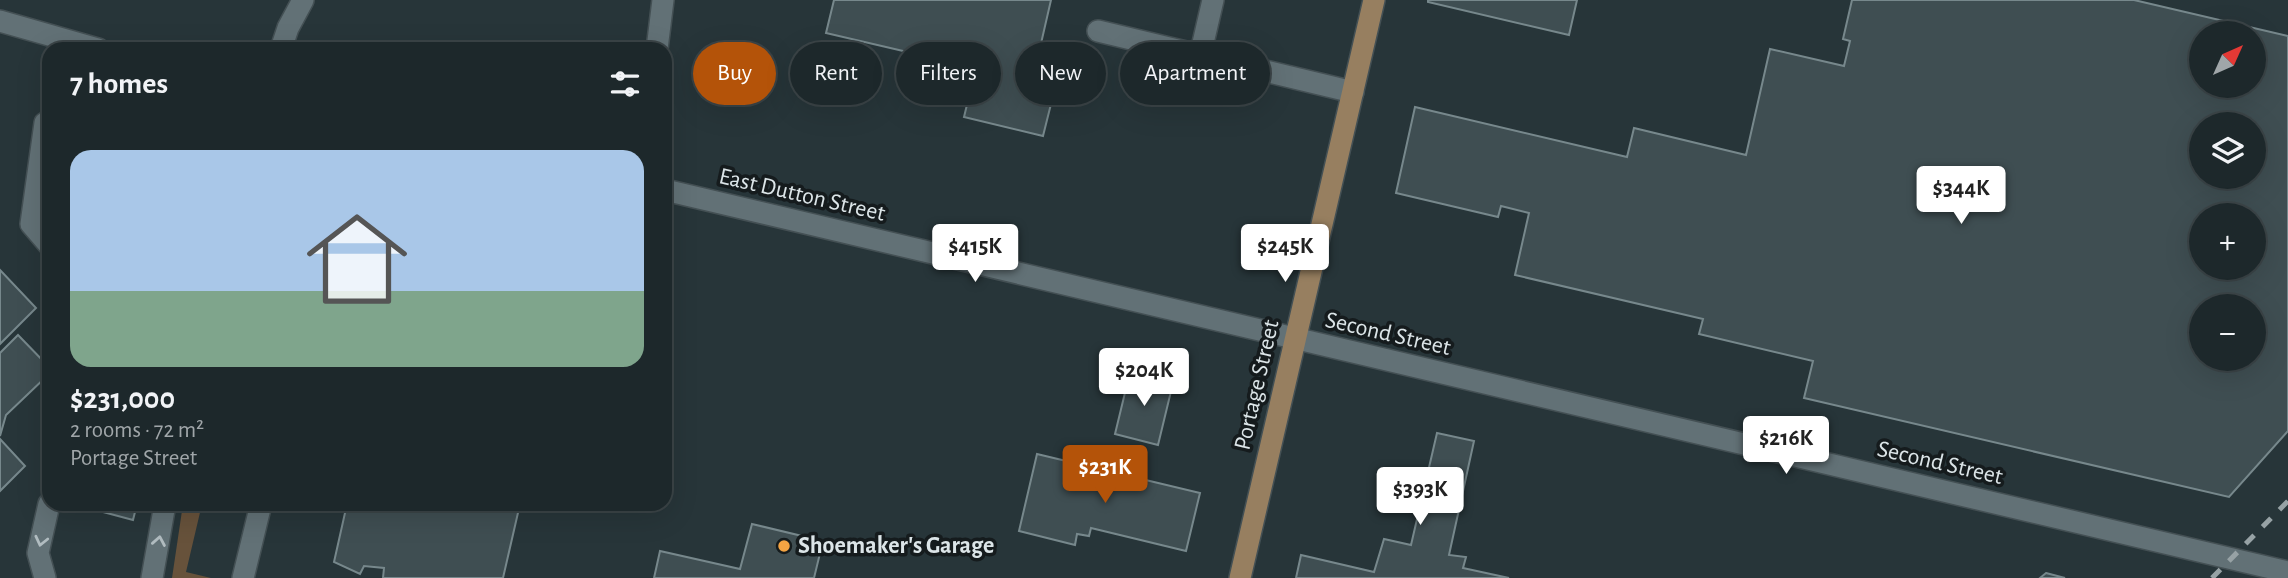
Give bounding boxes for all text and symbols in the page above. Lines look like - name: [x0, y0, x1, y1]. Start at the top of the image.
- north arrow: [2189, 21, 2266, 98]
- map controls: [2189, 21, 2266, 371]
- chip: Buy: [693, 42, 776, 105]
- chip: Rent: [790, 42, 882, 105]
- chip: Filters: [896, 42, 1001, 105]
- chip: New: [1015, 42, 1106, 105]
- chip: Apartment: [1120, 42, 1270, 105]
- icon: filters: [606, 65, 644, 103]
- text: 7 homes: [70, 69, 168, 99]
- button: layers: [2189, 112, 2266, 189]
- street label: East Dutton Street: [717, 164, 888, 226]
- pin: $344K: [1912, 166, 2010, 226]
- text: $344K: [1933, 177, 1989, 200]
- icon: home: [294, 196, 420, 322]
- button: +: [2189, 203, 2266, 280]
- pin: $415K: [926, 224, 1024, 284]
- pin: $245K: [1236, 224, 1334, 284]
- text: $415K: [948, 235, 1002, 258]
- text: $245K: [1257, 235, 1313, 258]
- button: −: [2189, 294, 2266, 371]
- street label: Second Street: [1323, 308, 1453, 360]
- street label: Portage Street: [1230, 317, 1284, 452]
- pin: $204K: [1095, 348, 1193, 408]
- text: $204K: [1115, 359, 1173, 382]
- text: $231,000: [70, 384, 175, 414]
- pin: $216K: [1737, 416, 1835, 476]
- text: 2 rooms · 72 m²: [70, 419, 204, 442]
- text: $216K: [1759, 427, 1813, 450]
- street label: Second Street: [1875, 437, 2005, 489]
- pin: $231K: [1056, 446, 1154, 505]
- text: Portage Street: [70, 447, 197, 470]
- text: $231K: [1079, 456, 1131, 479]
- pin: $393K: [1371, 468, 1469, 527]
- text: $393K: [1393, 478, 1447, 501]
- place label: Shoemaker's Garage: [798, 534, 994, 558]
- one-way arrow: [35, 535, 49, 547]
- one-way arrow: [151, 535, 166, 547]
- marker: Shoemaker's Garage: [776, 538, 792, 554]

